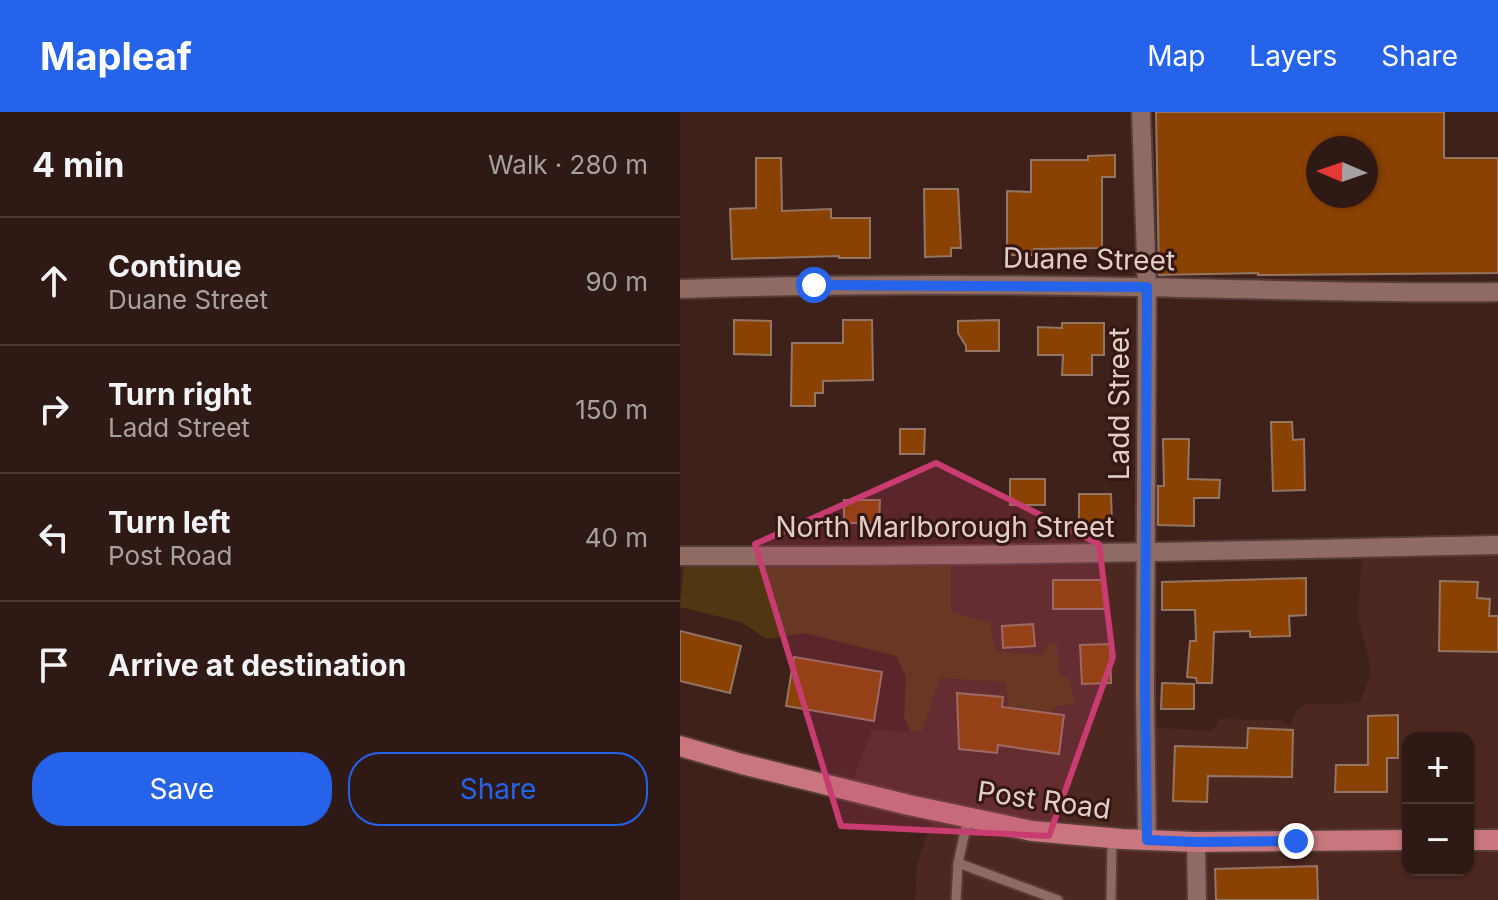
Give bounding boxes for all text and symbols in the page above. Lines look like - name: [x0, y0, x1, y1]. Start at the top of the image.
- text: Mapleaf: [40, 33, 192, 79]
- text: Map: [1147, 39, 1205, 73]
- text: Layers: [1249, 39, 1337, 73]
- text: Share: [1381, 39, 1458, 73]
- north arrow: [1306, 136, 1378, 208]
- text: 4 min: [32, 144, 124, 185]
- text: Walk · 280 m: [488, 149, 648, 180]
- street label: Duane Street: [1003, 240, 1175, 278]
- text: Continue: [108, 248, 242, 284]
- icon: ahead: [32, 259, 76, 303]
- text: 90 m: [585, 266, 648, 297]
- route start: [796, 267, 832, 303]
- text: Duane Street: [108, 284, 268, 315]
- street label: Ladd Street: [1102, 328, 1136, 480]
- text: Turn right: [108, 376, 252, 412]
- icon: right: [32, 387, 76, 431]
- text: 150 m: [575, 394, 648, 425]
- text: Ladd Street: [108, 412, 250, 443]
- text: Turn left: [108, 504, 230, 540]
- street label: North Marlborough Street: [775, 510, 1115, 544]
- icon: left: [32, 515, 76, 559]
- text: 40 m: [585, 522, 648, 553]
- text: Post Road: [108, 540, 232, 571]
- icon: arrive: [32, 643, 76, 687]
- text: Arrive at destination: [108, 647, 406, 683]
- map controls: [1402, 732, 1474, 876]
- button: +: [1402, 732, 1474, 804]
- button: Save: [32, 752, 332, 826]
- button: Share: [348, 752, 648, 826]
- street label: Post Road: [975, 774, 1113, 826]
- button: −: [1402, 804, 1474, 876]
- route end: [1278, 823, 1314, 859]

